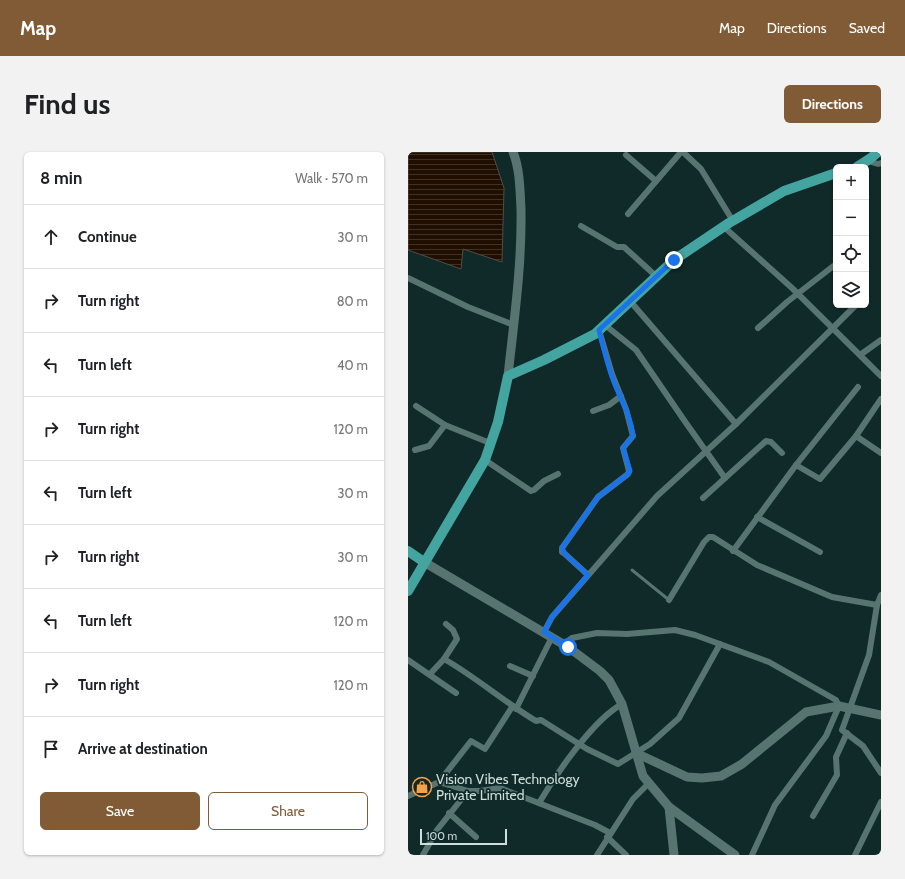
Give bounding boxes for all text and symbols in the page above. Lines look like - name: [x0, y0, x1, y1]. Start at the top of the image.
- text: Map: [20, 17, 56, 40]
- text: Map: [719, 19, 745, 37]
- text: Directions: [767, 19, 827, 37]
- text: Saved: [849, 19, 885, 37]
- button: Directions: [784, 85, 881, 123]
- text: Find us: [24, 87, 110, 121]
- map controls: [833, 164, 869, 308]
- button: +: [833, 164, 869, 200]
- text: 8 min: [40, 168, 82, 188]
- text: Walk · 570 m: [295, 170, 368, 186]
- button: −: [833, 200, 869, 236]
- icon: ahead: [40, 226, 62, 248]
- text: Continue: [78, 228, 137, 246]
- text: 30 m: [338, 229, 368, 245]
- button: locate: [833, 236, 869, 272]
- route end: [665, 251, 683, 269]
- button: layers: [833, 272, 869, 308]
- icon: right: [40, 290, 62, 312]
- text: Turn right: [78, 292, 139, 310]
- text: 80 m: [337, 293, 368, 309]
- icon: left: [40, 354, 62, 376]
- text: Turn left: [78, 356, 132, 374]
- text: 40 m: [337, 357, 368, 373]
- icon: right: [40, 418, 62, 440]
- text: Turn right: [78, 420, 139, 438]
- text: 120 m: [334, 421, 368, 437]
- icon: left: [40, 482, 62, 504]
- text: Turn left: [78, 484, 132, 502]
- text: 30 m: [338, 485, 368, 501]
- icon: right: [40, 546, 62, 568]
- text: Turn right: [78, 548, 139, 566]
- text: 30 m: [338, 549, 368, 565]
- icon: left: [40, 610, 62, 632]
- text: Turn left: [78, 612, 132, 630]
- text: 120 m: [334, 613, 368, 629]
- route start: [559, 638, 577, 656]
- icon: right: [40, 674, 62, 696]
- text: Turn right: [78, 676, 139, 694]
- text: 120 m: [334, 677, 368, 693]
- icon: arrive: [40, 738, 62, 760]
- text: Arrive at destination: [78, 740, 208, 758]
- place label: Vision Vibes Technology Private Limited: [436, 770, 580, 804]
- shop icon: Vision Vibes Technology Private Limited: [411, 776, 433, 798]
- button: Save: [40, 792, 200, 830]
- button: Share: [208, 792, 368, 830]
- scale bar: [420, 827, 507, 846]
- text: 100 m: [426, 829, 457, 843]

